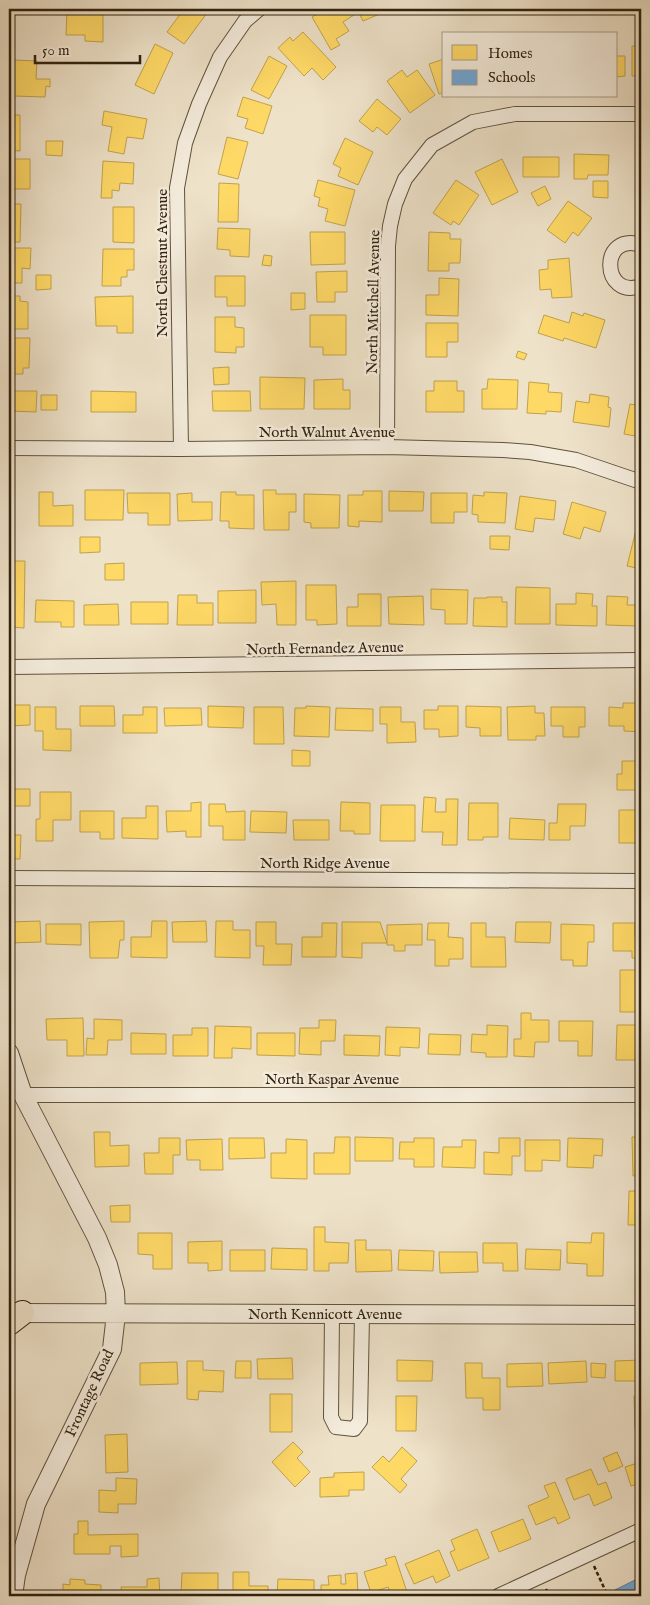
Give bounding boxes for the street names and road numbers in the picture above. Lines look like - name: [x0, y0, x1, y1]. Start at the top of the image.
- street label: North Chestnut Avenue: [153, 189, 172, 337]
- street label: North Mitchell Avenue: [363, 230, 384, 374]
- street label: North Walnut Avenue: [259, 423, 395, 442]
- street label: North Fernandez Avenue: [246, 638, 404, 659]
- street label: North Ridge Avenue: [260, 854, 390, 873]
- street label: North Kaspar Avenue: [265, 1070, 399, 1089]
- street label: North Kennicott Avenue: [248, 1305, 402, 1324]
- street label: Frontage Road: [61, 1345, 118, 1440]

